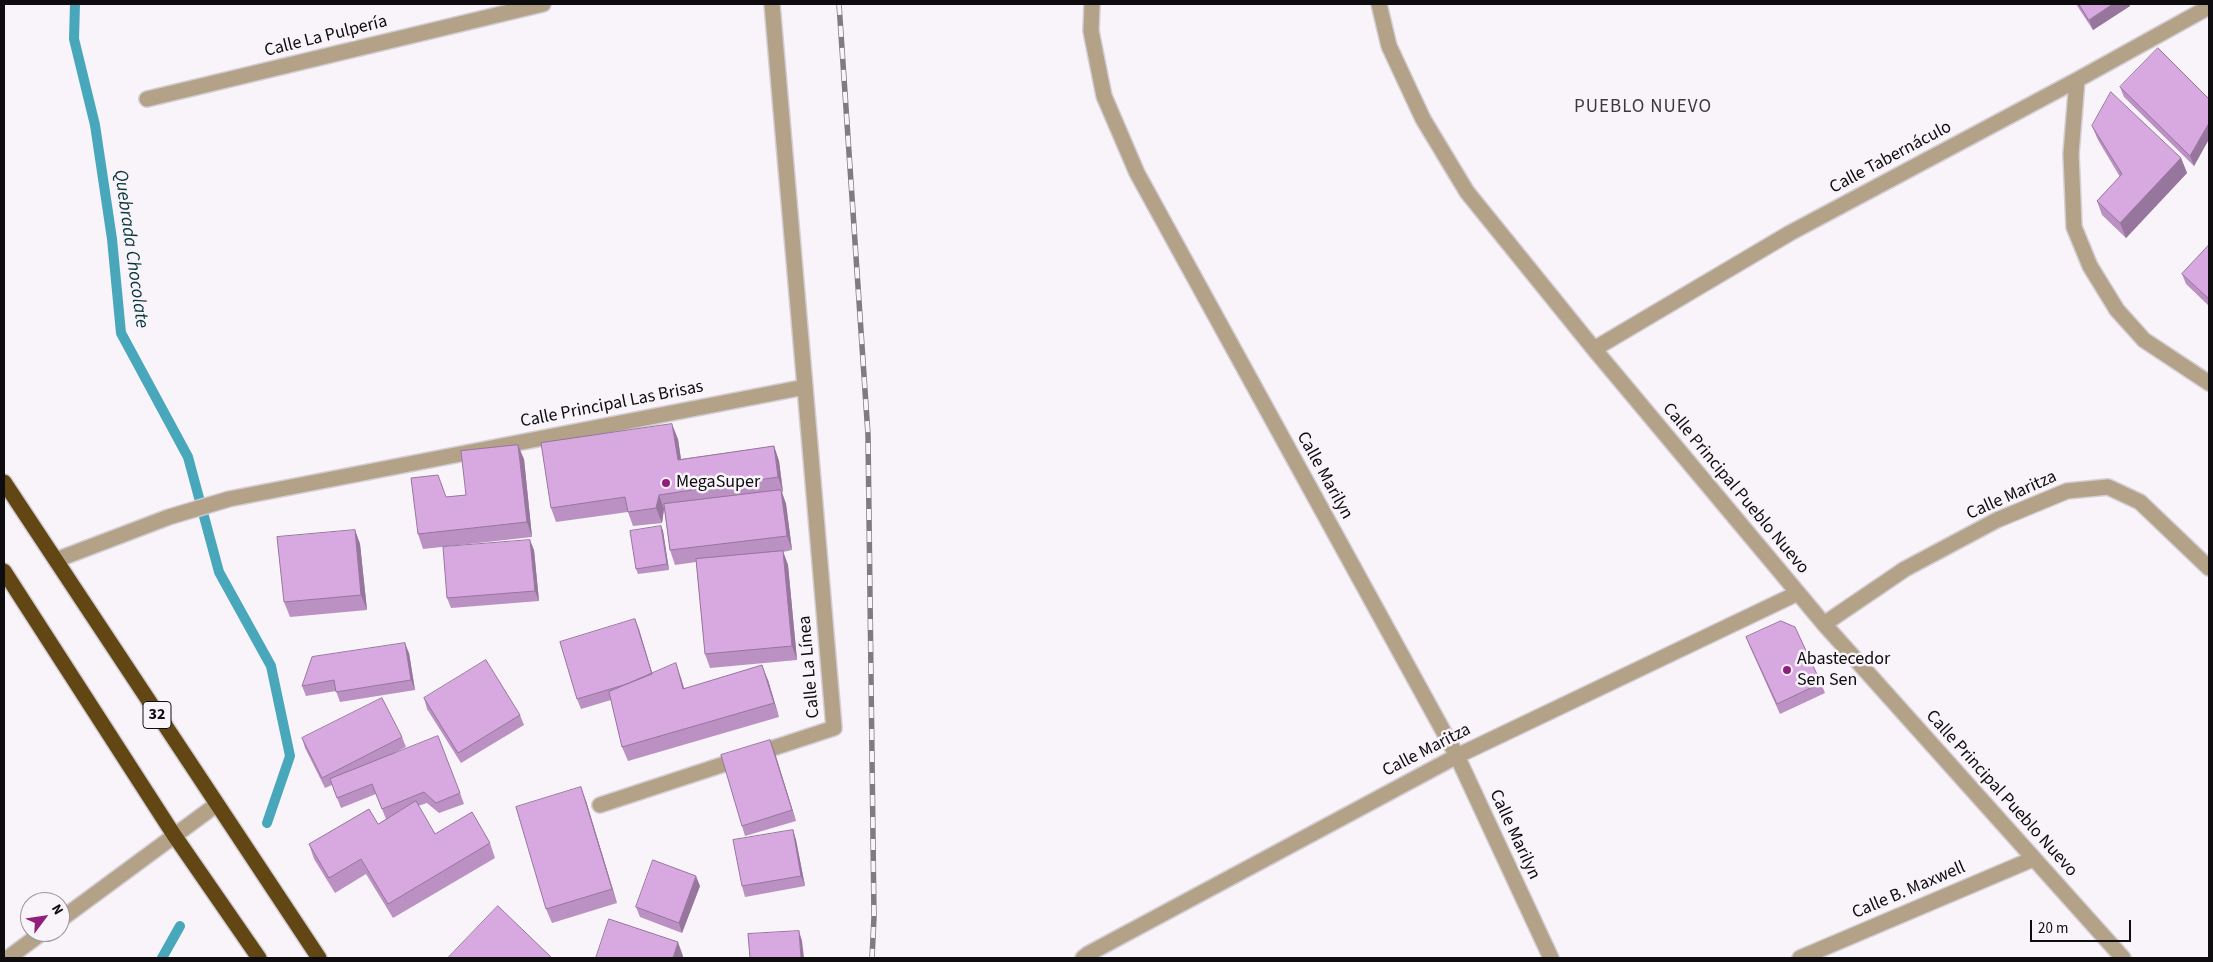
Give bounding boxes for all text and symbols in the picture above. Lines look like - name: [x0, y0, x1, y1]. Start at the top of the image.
- street label: Calle La Pulpería: [262, 11, 390, 63]
- district label: PUEBLO NUEVO: [1572, 97, 1714, 119]
- street label: Calle Tabernáculo: [1826, 117, 1956, 199]
- water label: Quebrada Chocolate: [108, 168, 152, 330]
- street label: Calle Principal Las Brisas: [519, 377, 705, 433]
- street label: Calle Principal Pueblo Nuevo: [1657, 399, 1813, 579]
- street label: Calle Marilyn: [1291, 428, 1357, 524]
- street label: Calle Maritza: [1964, 467, 2060, 525]
- place label: MegaSuper: [676, 472, 760, 494]
- marker: MegaSuper: [660, 477, 672, 489]
- street label: Calle La Línea: [795, 615, 825, 719]
- place label: Abastecedor Sen Sen: [1797, 649, 1890, 692]
- marker: Abastecedor Sen Sen: [1781, 664, 1793, 676]
- road number: 32: [143, 702, 171, 728]
- street label: Calle Principal Pueblo Nuevo: [1920, 706, 2082, 882]
- street label: Calle Maritza: [1379, 720, 1475, 782]
- street label: Calle Marilyn: [1484, 787, 1544, 883]
- street label: Calle B. Maxwell: [1849, 857, 1969, 925]
- north arrow: [20, 892, 70, 942]
- text: N: [46, 901, 68, 919]
- scale bar: [2033, 910, 2134, 942]
- text: 20 m: [2038, 918, 2068, 939]

